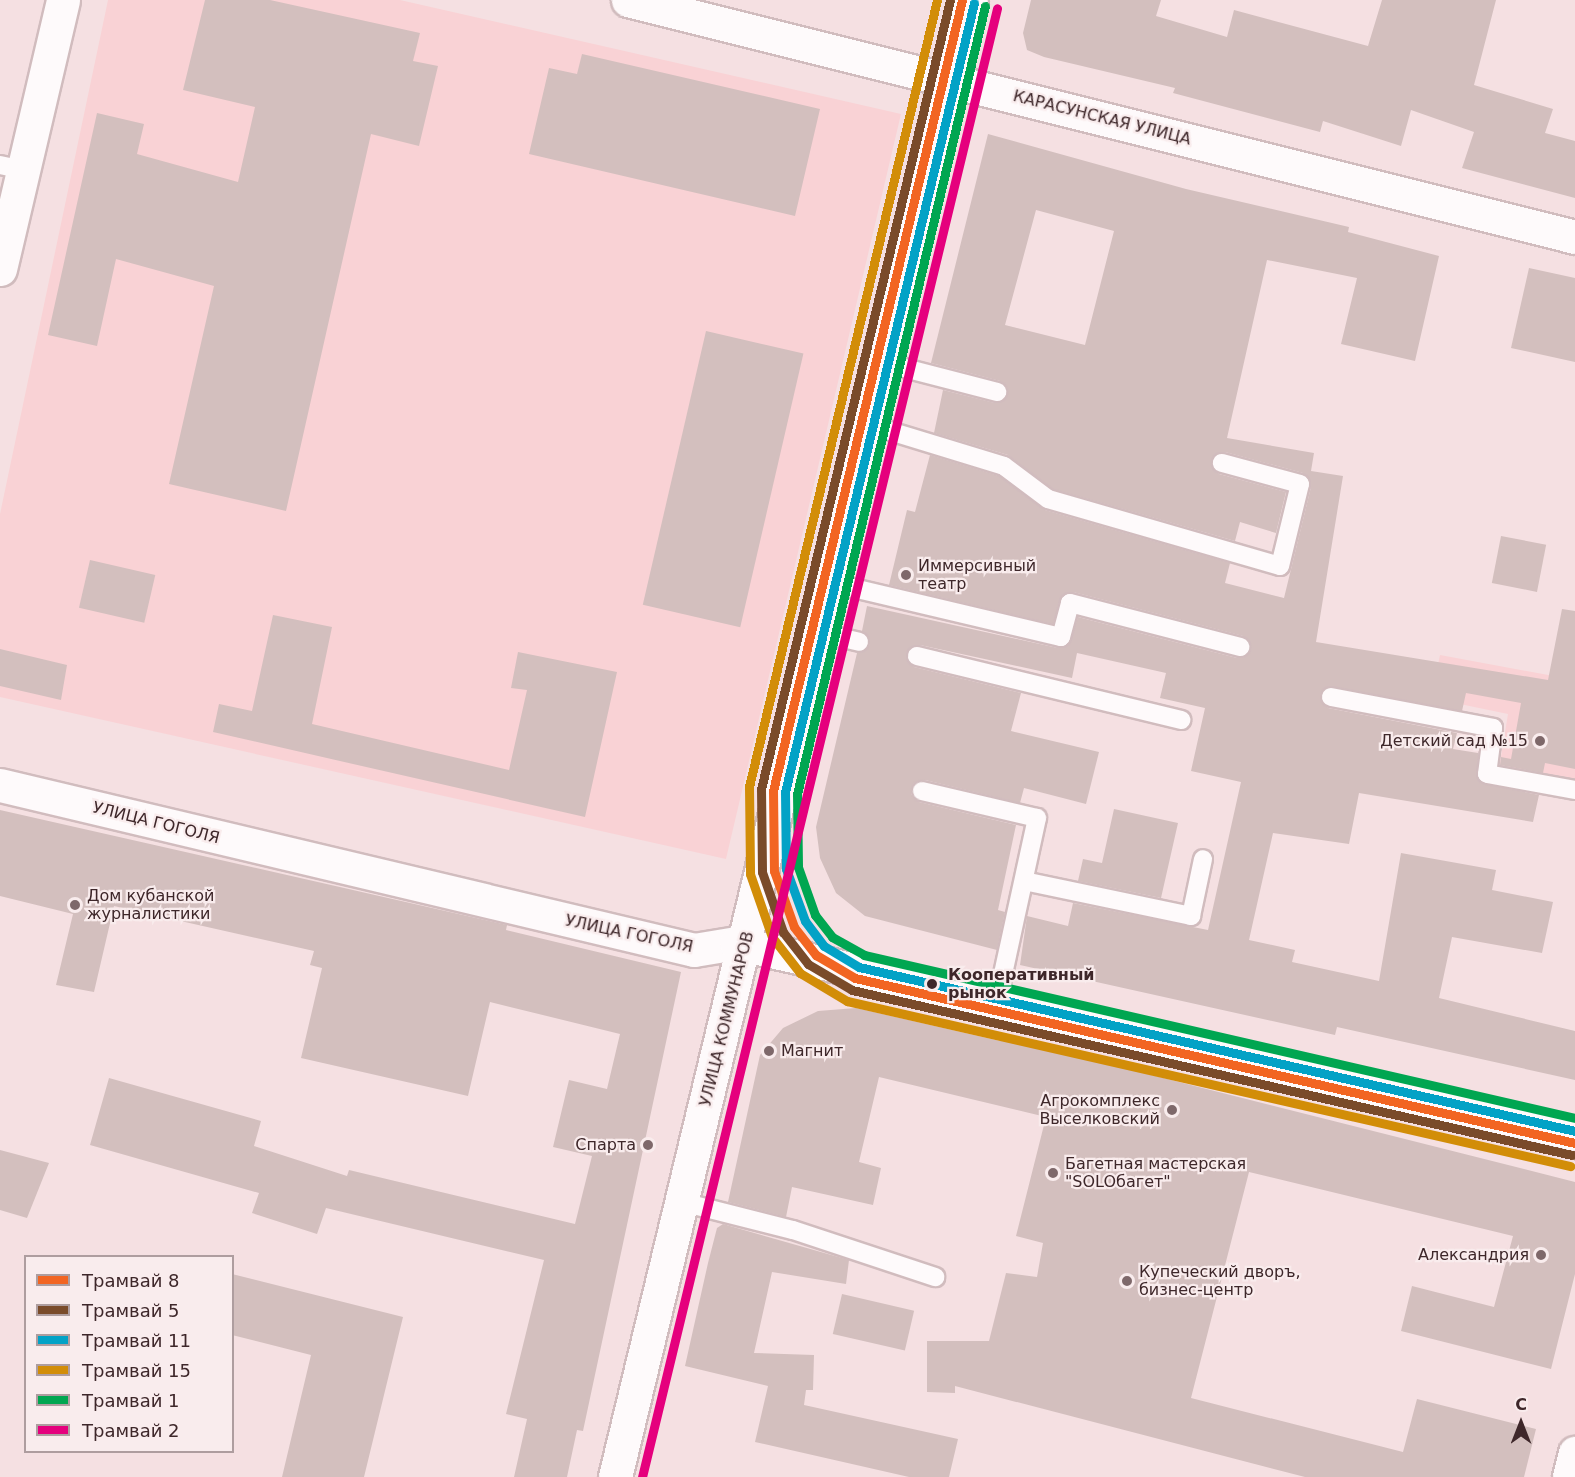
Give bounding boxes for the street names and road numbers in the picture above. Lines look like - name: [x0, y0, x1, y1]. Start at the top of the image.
- street label: КАРАСУНСКАЯ УЛИЦА: [1011, 87, 1193, 149]
- street label: УЛИЦА ГОГОЛЯ: [91, 798, 221, 848]
- street label: УЛИЦА ГОГОЛЯ: [563, 911, 695, 957]
- street label: УЛИЦА КОММУНАРОВ: [696, 929, 758, 1109]

